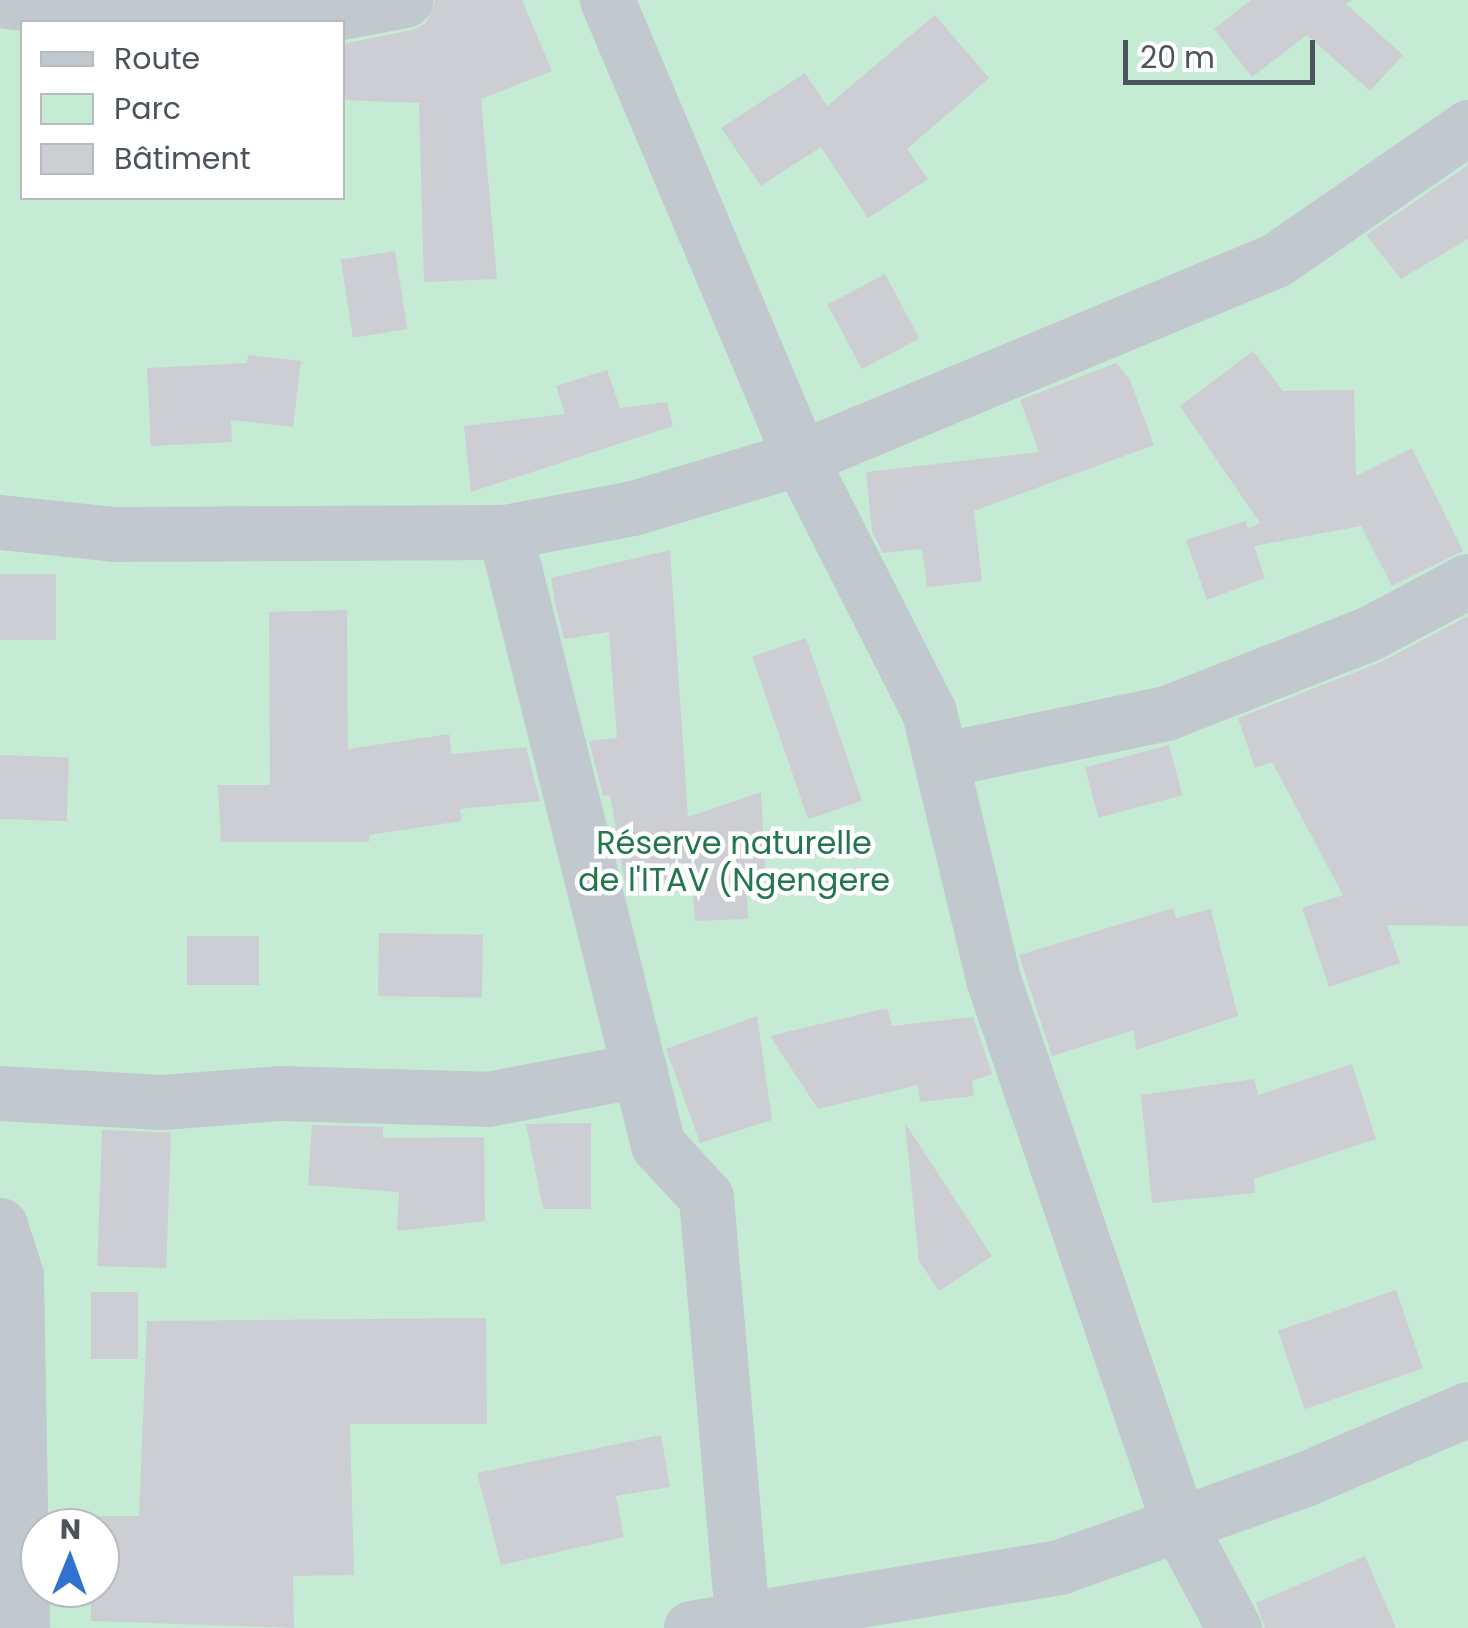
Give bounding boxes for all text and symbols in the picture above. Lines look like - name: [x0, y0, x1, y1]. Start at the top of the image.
- legend: [20, 20, 345, 200]
- scale bar: [1128, 20, 1320, 82]
- text: 20 m: [1140, 36, 1215, 79]
- text: Route: [114, 37, 200, 80]
- text: Parc: [114, 87, 181, 130]
- text: Bâtiment: [114, 137, 251, 180]
- park label: Réserve naturelle de l'ITAV (Ngengere: [578, 825, 890, 900]
- north arrow: [20, 1508, 120, 1608]
- text: N: [60, 1510, 81, 1549]

